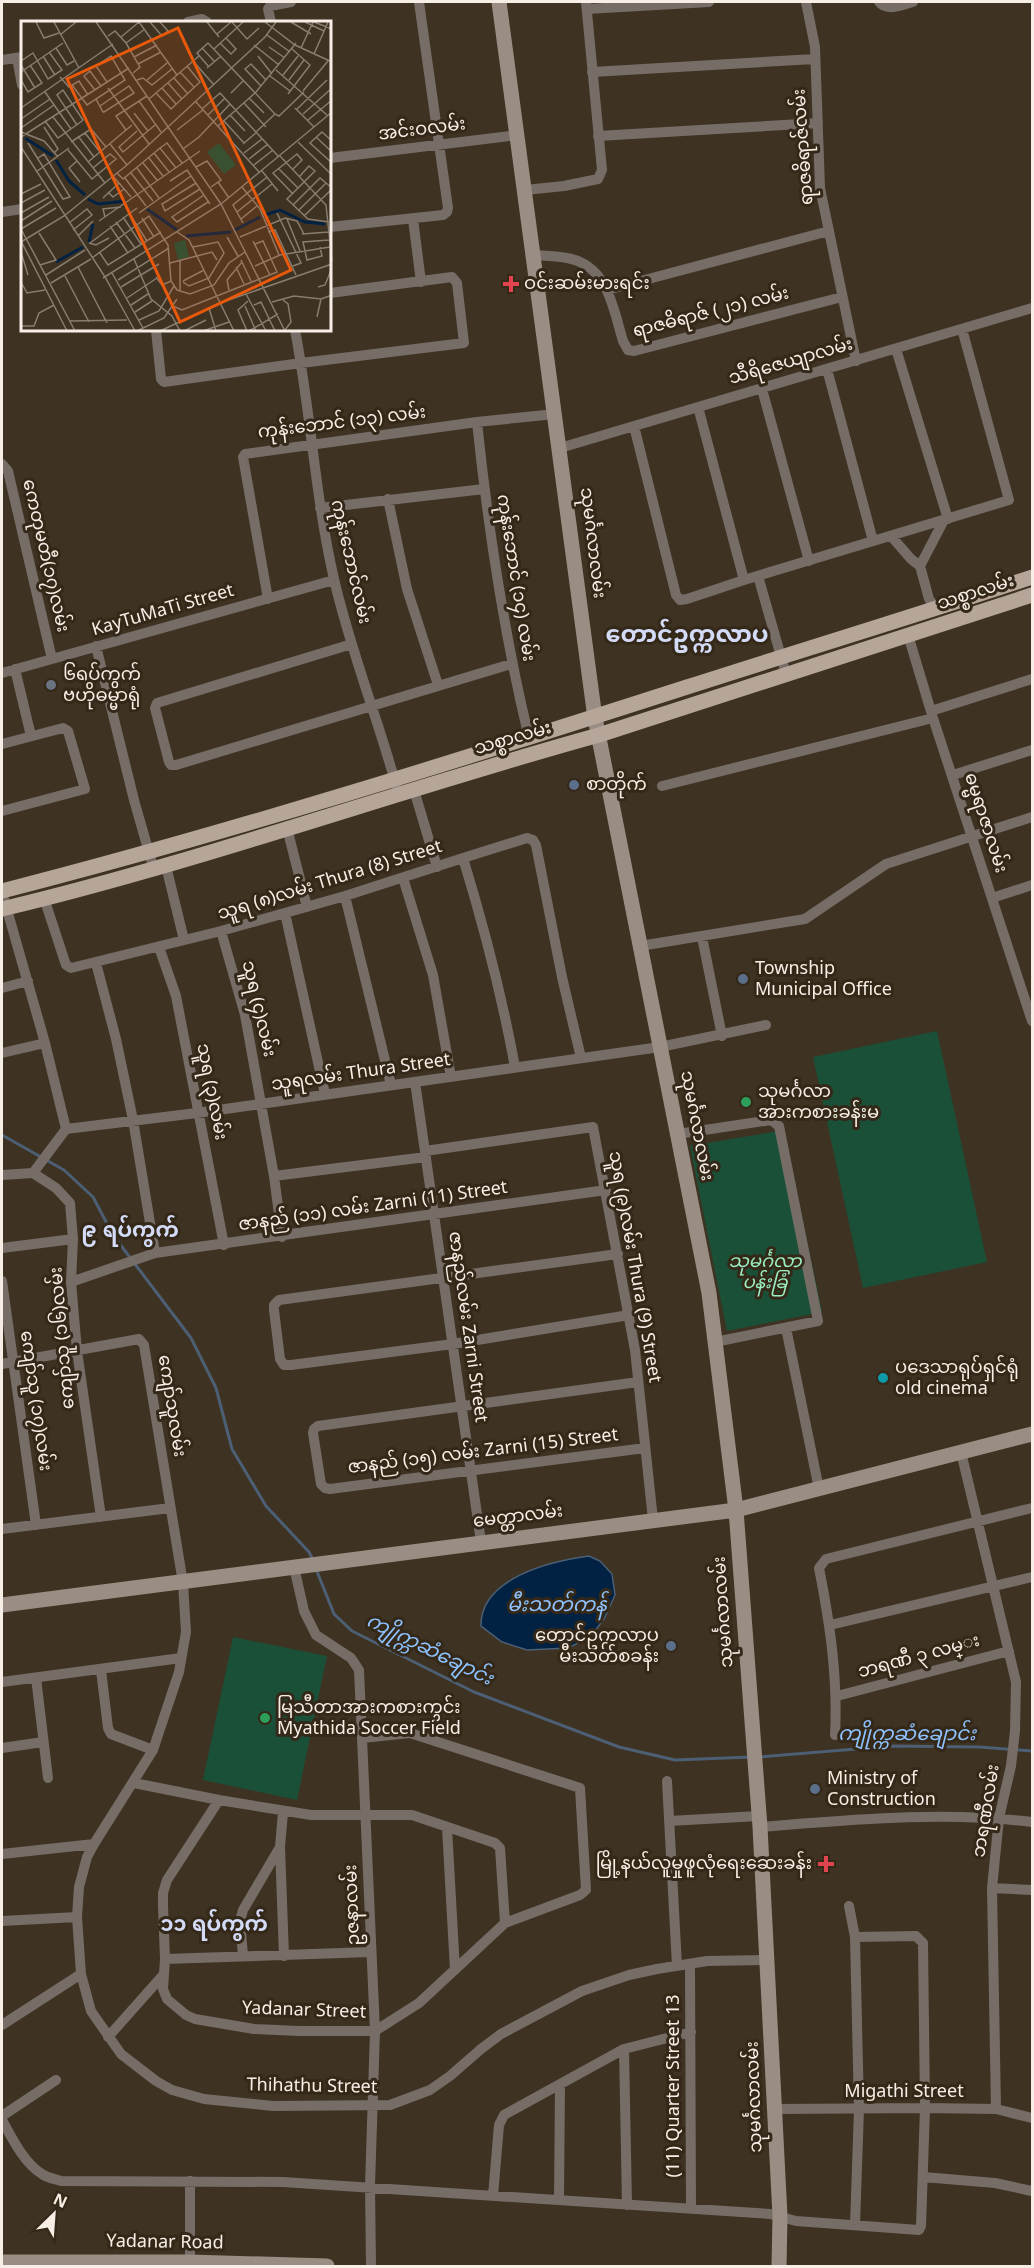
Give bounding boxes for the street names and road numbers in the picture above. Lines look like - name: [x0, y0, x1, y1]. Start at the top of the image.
- street label: ရာဇဓိရာဇ်လမ်း: [780, 87, 828, 207]
- street label: အင်းဝလမ်း: [376, 105, 468, 155]
- street label: ရာဇဓိရာဇ် (၂၁) လမ်း: [629, 275, 793, 351]
- street label: သီရိဇေယျာလမ်း: [724, 326, 858, 398]
- street label: ကုန်းဘောင် (၁၃) လမ်း: [256, 393, 428, 453]
- street label: ကေတုမတီ(၁၇)လမ်း: [8, 475, 82, 637]
- street label: သုမင်္ဂလာလမ်း: [566, 485, 618, 601]
- street label: ကုန်းဘောင် (၁၄) လမ်း: [483, 491, 547, 665]
- street label: ကုန်းဘောင်လမ်း: [317, 496, 383, 628]
- street label: သစ္စာလမ်း: [932, 562, 1020, 624]
- street label: KayTuMaTi Street: [87, 572, 239, 650]
- street label: သစ္စာလမ်း: [470, 709, 556, 769]
- street label: ဓမ္မရာဇာလမ်း: [950, 767, 1020, 879]
- street label: သူရ (၈)လမ်း Thura (8) Street: [213, 828, 448, 934]
- street label: သူရ (၄)လမ်း: [228, 957, 288, 1061]
- street label: သူရ (၃)လမ်း: [183, 1040, 239, 1144]
- street label: သူရလမ်း Thura Street: [269, 1041, 454, 1105]
- street label: သုမင်္ဂလာလမ်း: [666, 1067, 726, 1185]
- street label: သူရ (၉)လမ်း Thura (9) Street: [594, 1148, 674, 1386]
- street label: ဇာနည် (၁၁) လမ်း Zarni (11) Street: [236, 1169, 511, 1245]
- street label: ဇာနည်လမ်း Zarni Street: [434, 1229, 500, 1426]
- street label: ကျော်သူ (၁၆)လမ်း: [37, 1265, 89, 1411]
- street label: ကျော်သူ (၁၇)လမ်း: [6, 1328, 64, 1474]
- street label: ကျော်သူလမ်း: [144, 1352, 198, 1460]
- street label: ဇာနည် (၁၅) လမ်း Zarni (15) Street: [346, 1416, 621, 1488]
- street label: မေတ္တာလမ်း: [471, 1492, 565, 1542]
- street label: သုမင်္ဂလာလမ်း: [701, 1555, 747, 1669]
- street label: ဘရဏီ ၃ လမ္း: [854, 1622, 984, 1692]
- street label: ဘရဏီလမ်း: [960, 1762, 1014, 1860]
- street label: ဥဇနာလမ်း: [332, 1864, 374, 1946]
- street label: Yadanar Street: [241, 1989, 367, 2033]
- street label: (11) Quarter Street 13: [655, 1994, 694, 2178]
- street label: သုမင်္ဂလာလမ်း: [734, 2041, 776, 2153]
- street label: Thihathu Street: [246, 2066, 378, 2108]
- street label: Migathi Street: [844, 2073, 964, 2112]
- street label: Yadanar Road: [106, 2222, 224, 2264]

